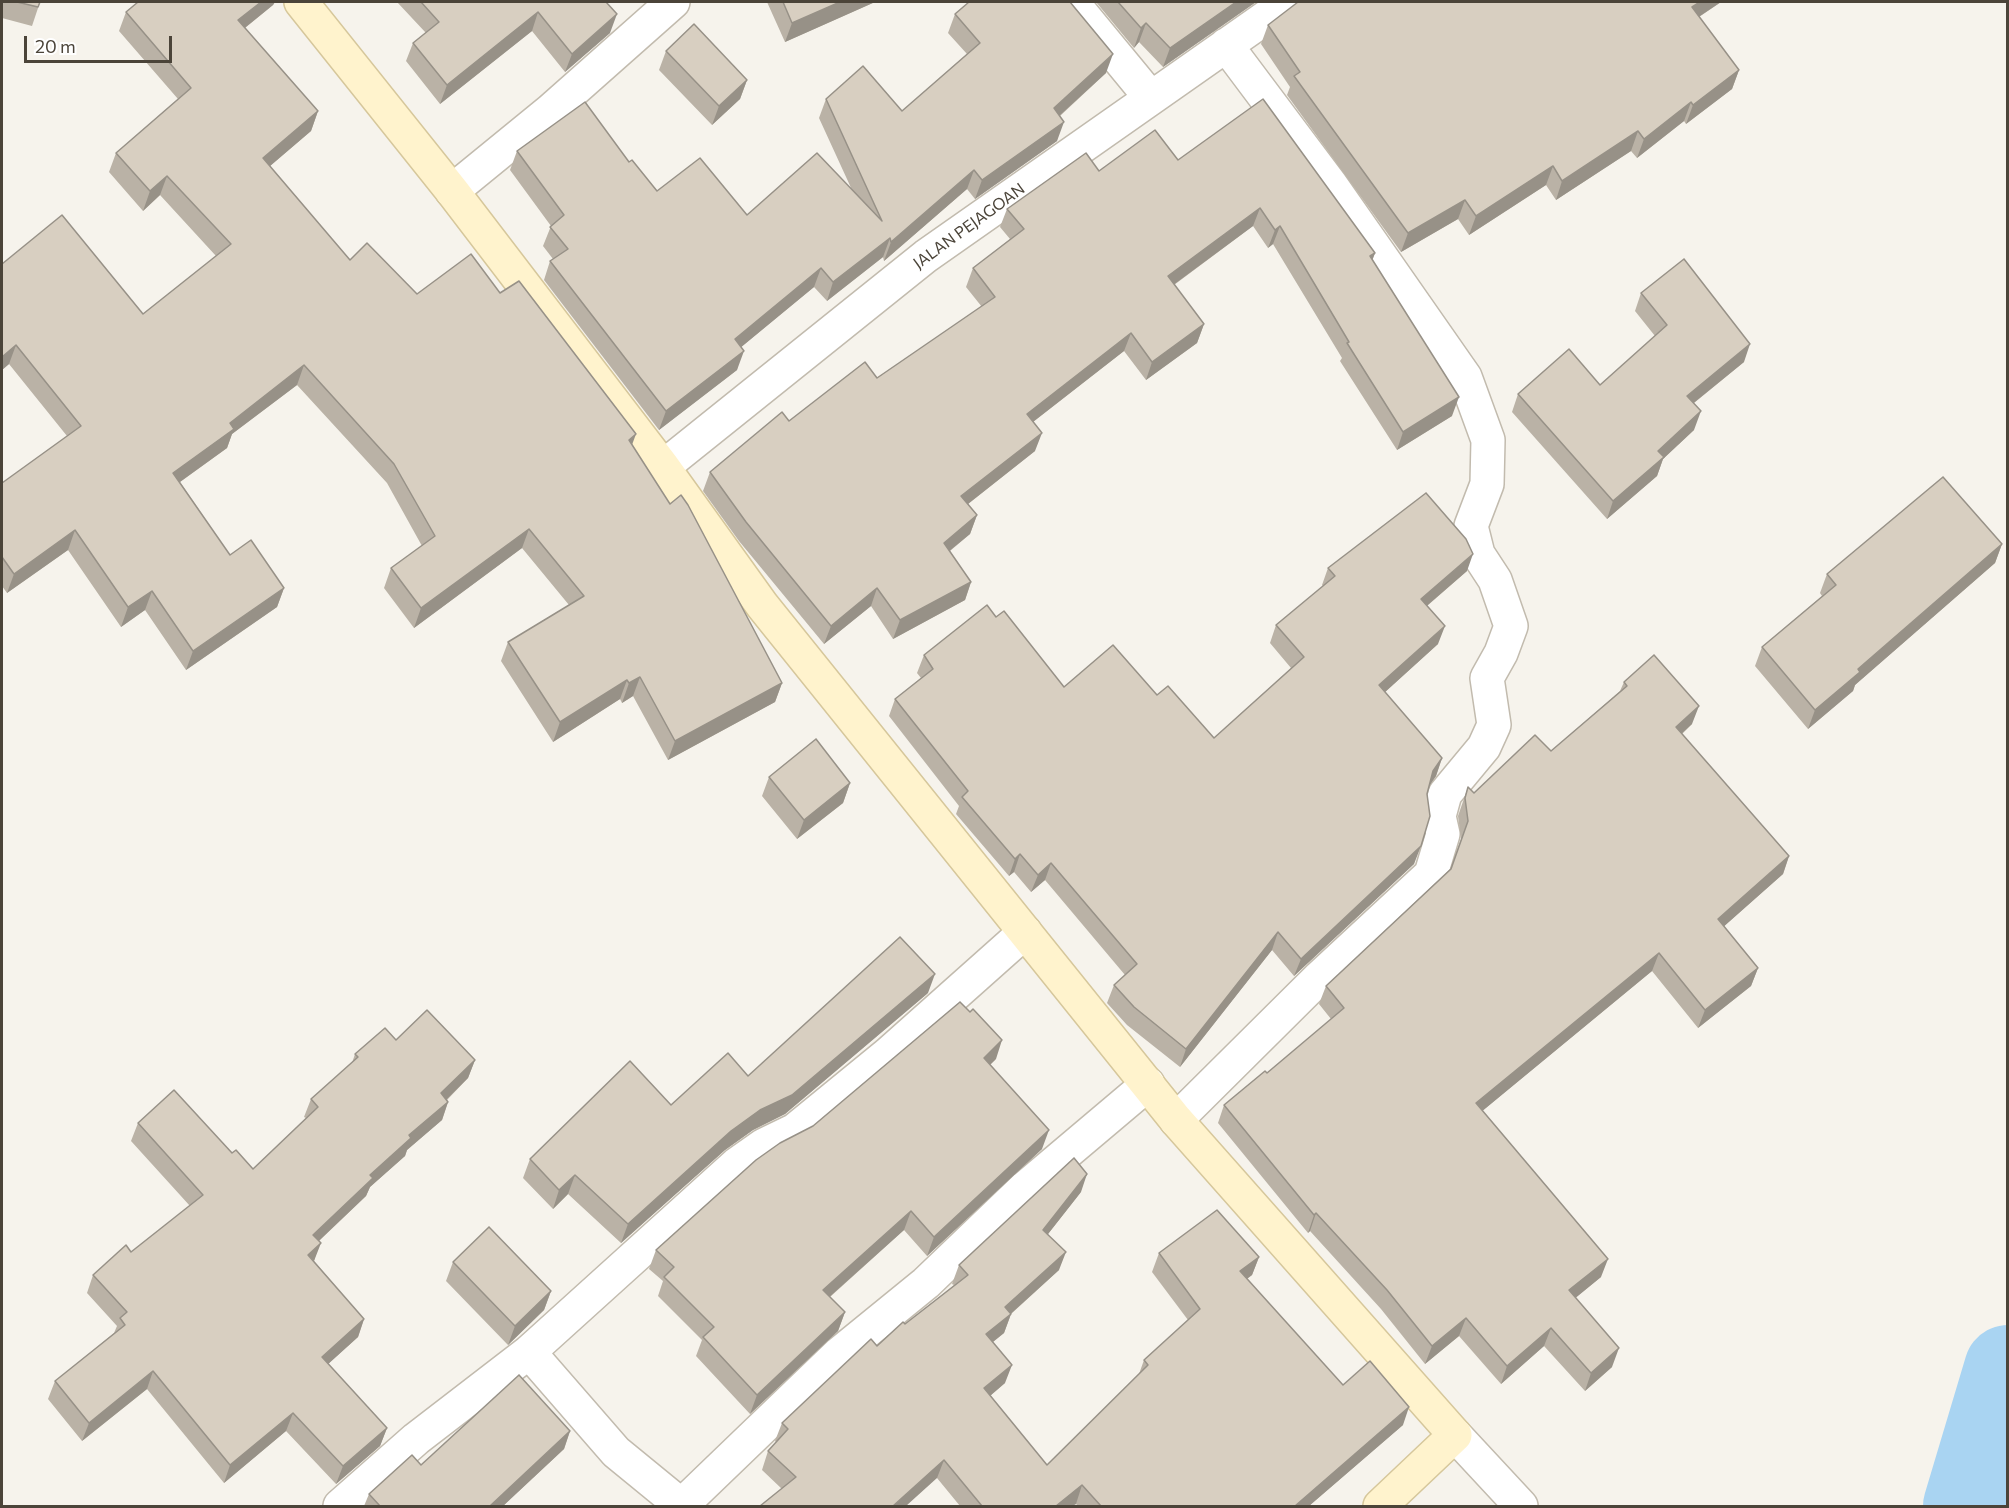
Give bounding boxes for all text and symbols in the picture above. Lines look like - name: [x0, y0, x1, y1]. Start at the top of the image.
- scale bar: [27, 24, 176, 62]
- text: 20 m: [35, 35, 76, 57]
- street label: JALAN PEJAGOAN: [909, 179, 1029, 273]

